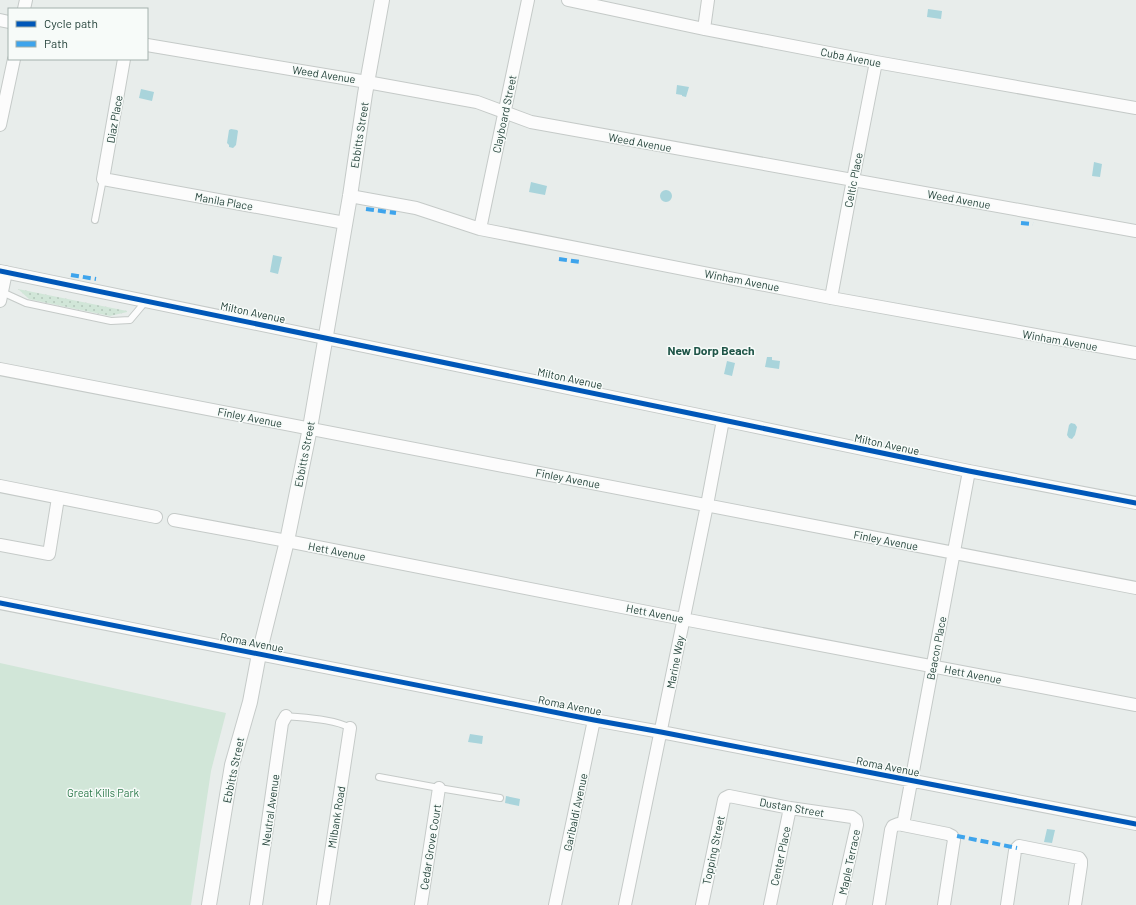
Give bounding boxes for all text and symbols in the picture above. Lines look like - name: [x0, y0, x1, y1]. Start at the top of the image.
- legend: [8, 8, 148, 60]
- text: Cycle path: [44, 16, 98, 30]
- text: Path: [44, 36, 68, 50]
- street label: Cuba Avenue: [820, 45, 882, 69]
- street label: Weed Avenue: [291, 63, 357, 85]
- street label: Clayboard Street: [489, 74, 519, 154]
- street label: Diaz Place: [103, 94, 125, 144]
- street label: Ebbitts Street: [347, 101, 371, 169]
- street label: Weed Avenue: [607, 130, 673, 154]
- street label: Celtic Place: [841, 151, 865, 209]
- street label: Weed Avenue: [926, 187, 992, 211]
- street label: Manila Place: [194, 189, 254, 213]
- street label: Winham Avenue: [703, 266, 781, 294]
- street label: Milton Avenue: [219, 299, 287, 325]
- street label: Winham Avenue: [1021, 327, 1099, 353]
- district label: New Dorp Beach: [667, 343, 755, 357]
- street label: Milton Avenue: [536, 365, 604, 391]
- street label: Finley Avenue: [217, 404, 283, 430]
- street label: Ebbitts Street: [291, 420, 317, 488]
- street label: Milton Avenue: [853, 431, 921, 457]
- street label: Finley Avenue: [535, 465, 601, 491]
- street label: Finley Avenue: [853, 527, 919, 553]
- street label: Hett Avenue: [307, 539, 367, 563]
- street label: Hett Avenue: [625, 601, 685, 625]
- street label: Beacon Place: [923, 615, 949, 681]
- street label: Roma Avenue: [219, 629, 285, 655]
- street label: Marine Way: [663, 634, 687, 690]
- street label: Hett Avenue: [943, 662, 1003, 686]
- street label: Roma Avenue: [537, 692, 603, 718]
- street label: Ebbitts Street: [220, 736, 246, 804]
- street label: Roma Avenue: [855, 753, 921, 779]
- street label: Garibaldi Avenue: [560, 772, 590, 852]
- street label: Neutral Avenue: [259, 773, 281, 847]
- street label: Milbank Road: [325, 785, 347, 849]
- park label: Great Kills Park: [67, 786, 139, 799]
- street label: Dustan Street: [759, 795, 825, 819]
- street label: Cedar Grove Court: [417, 803, 443, 891]
- street label: Topping Street: [699, 814, 727, 886]
- street label: Center Place: [767, 825, 793, 887]
- street label: Maple Terrace: [836, 828, 862, 896]

